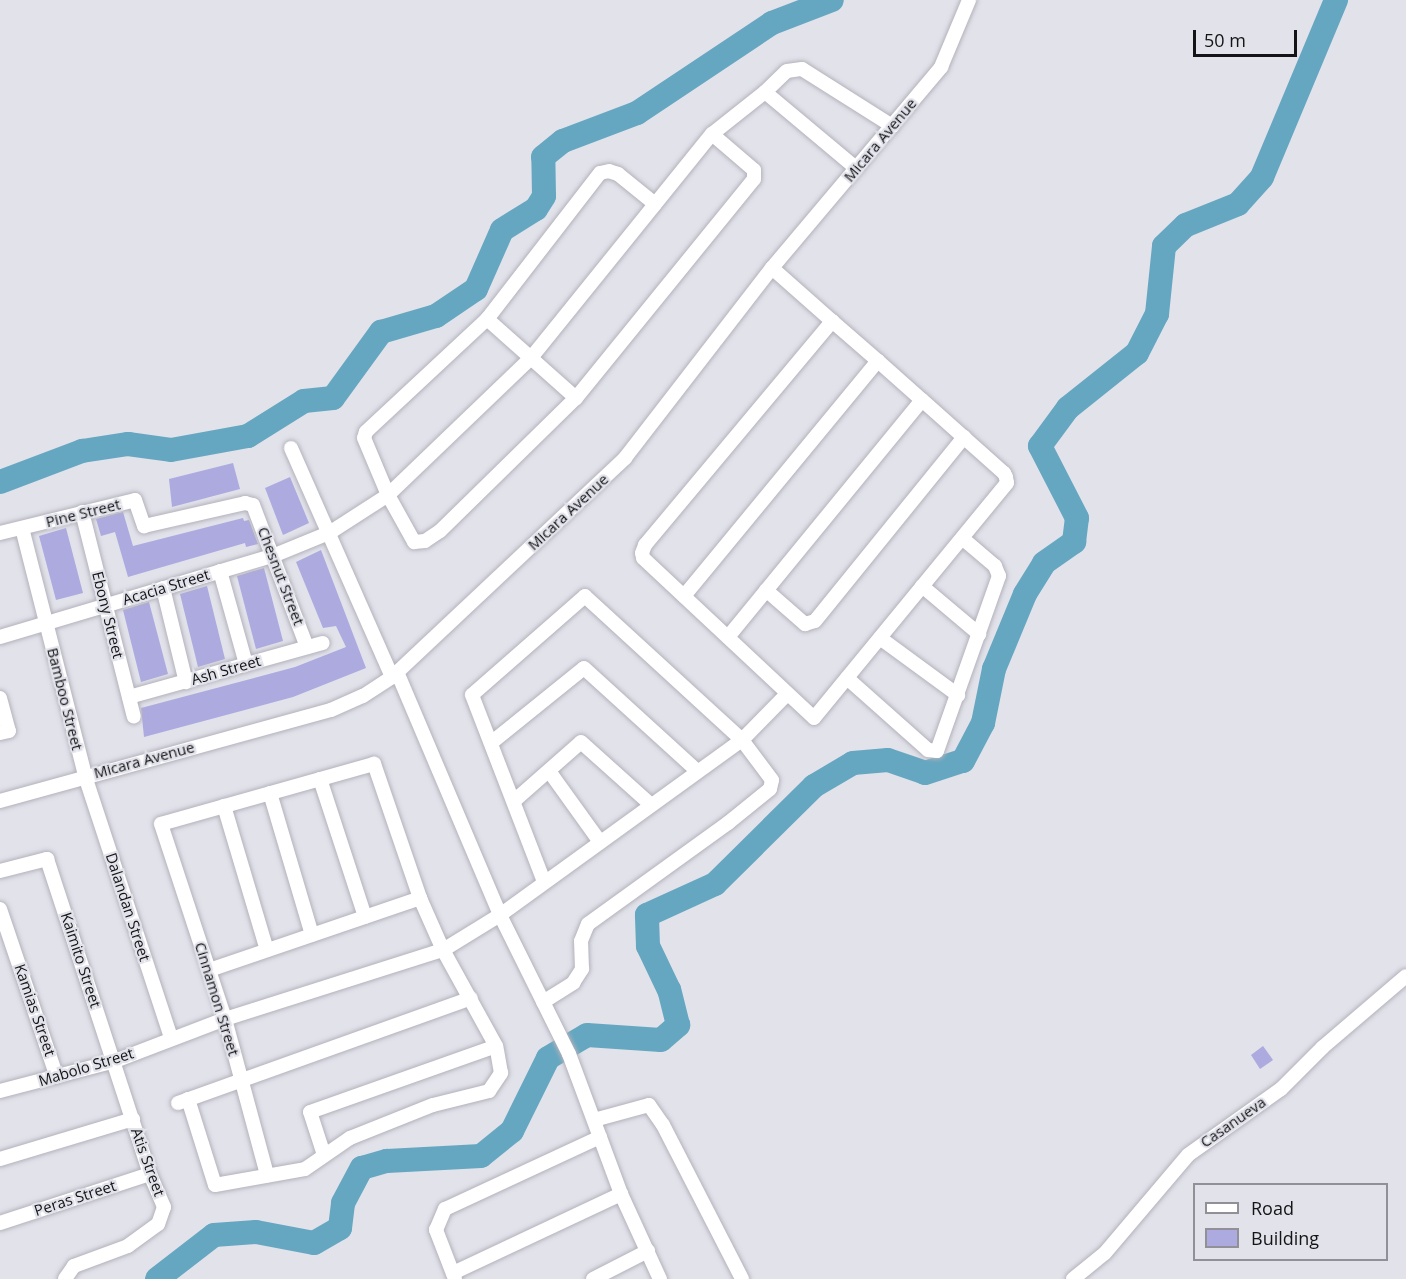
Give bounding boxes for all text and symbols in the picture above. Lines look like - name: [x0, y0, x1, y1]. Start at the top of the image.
- scale bar: [1196, 18, 1300, 56]
- text: 50 m: [1204, 28, 1246, 52]
- street label: Micara Avenue: [840, 95, 920, 185]
- street label: Micara Avenue: [524, 470, 612, 554]
- street label: Pine Street: [44, 495, 122, 531]
- street label: Chesnut Street: [254, 524, 308, 628]
- street label: Acacia Street: [120, 565, 212, 609]
- street label: Ebony Street: [88, 570, 128, 660]
- street label: Bamboo Street: [44, 646, 86, 752]
- street label: Ash Street: [189, 651, 263, 689]
- street label: Micara Avenue: [92, 738, 196, 782]
- street label: Dalandan Street: [102, 850, 154, 964]
- street label: Kaimito Street: [57, 910, 105, 1010]
- street label: Cinnamon Street: [191, 940, 243, 1058]
- street label: Kamias Street: [11, 961, 59, 1059]
- street label: Mabolo Street: [36, 1044, 136, 1090]
- street label: Casanueva: [1197, 1093, 1269, 1151]
- street label: Atis Street: [127, 1125, 169, 1199]
- street label: Peras Street: [32, 1176, 118, 1220]
- legend: [1193, 1183, 1388, 1261]
- text: Road: [1251, 1196, 1294, 1220]
- text: Building: [1251, 1226, 1319, 1250]

